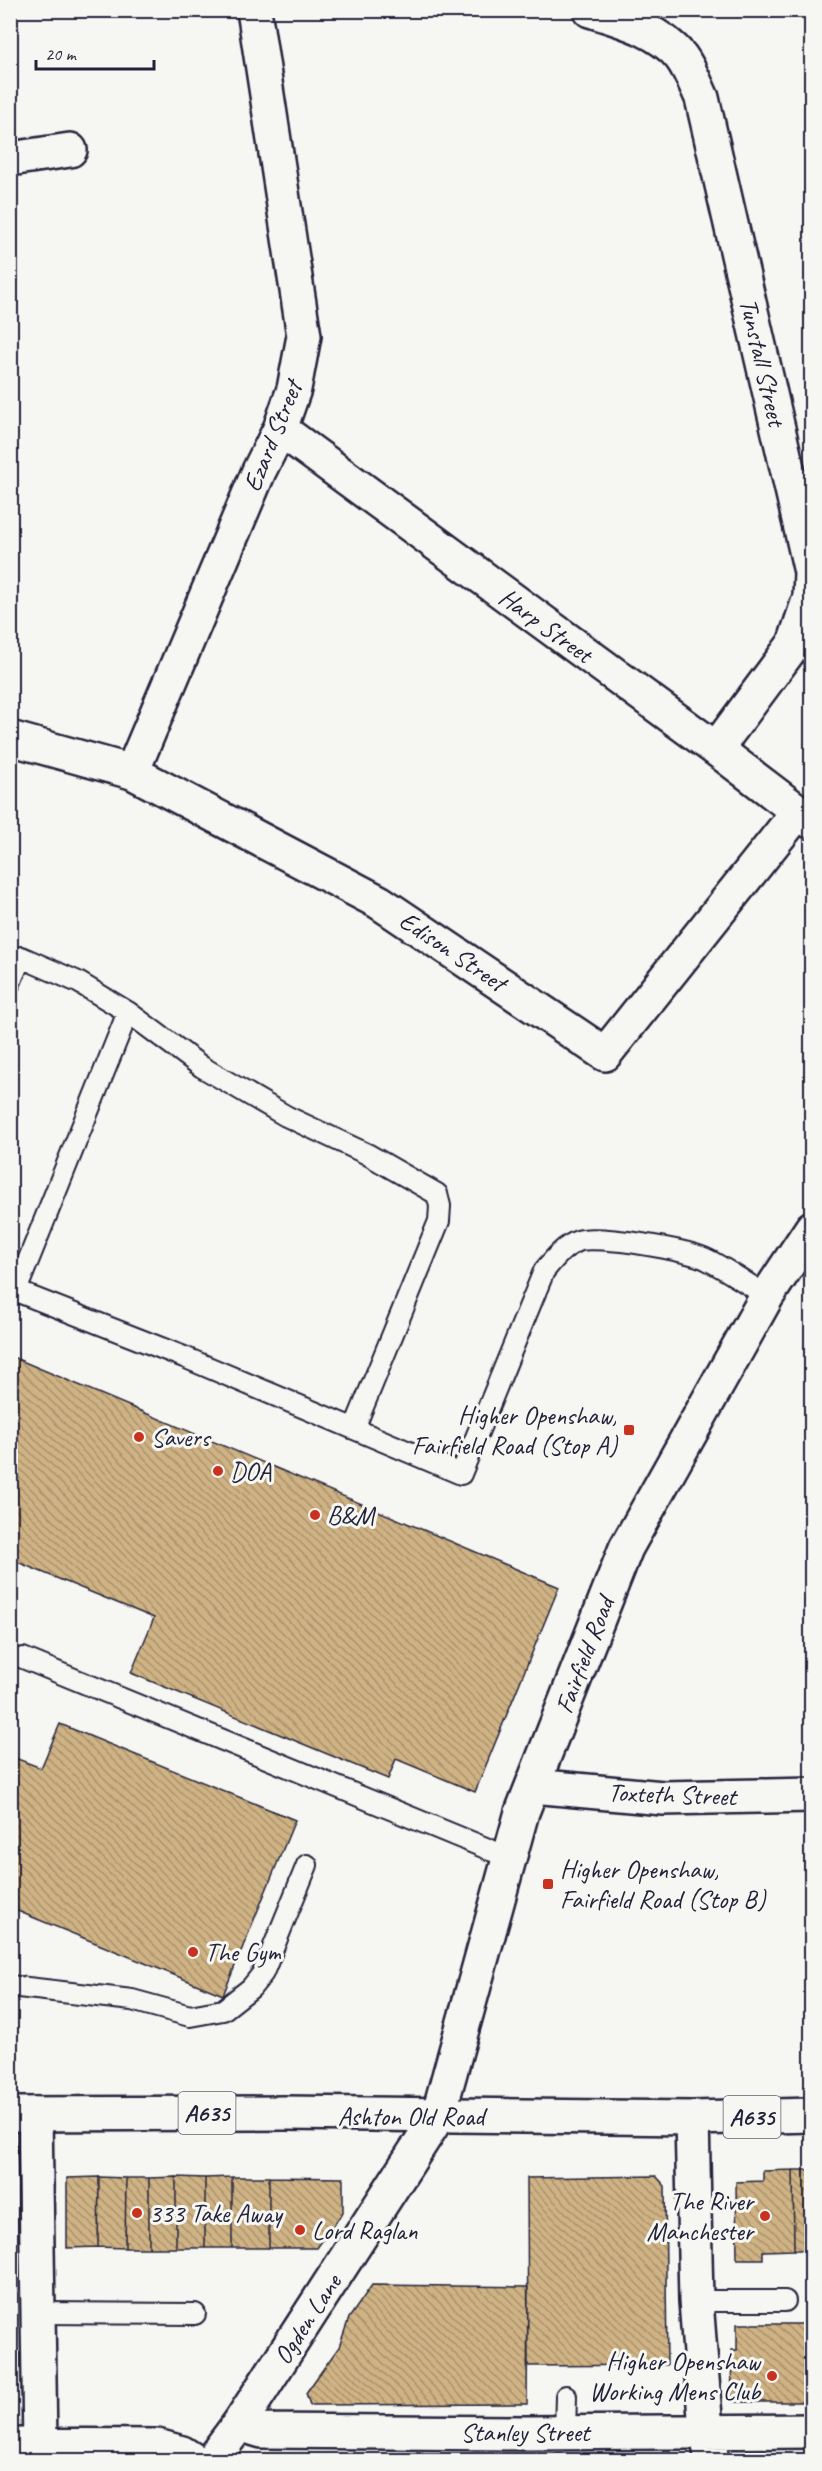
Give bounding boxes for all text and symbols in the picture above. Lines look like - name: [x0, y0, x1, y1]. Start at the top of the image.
- scale bar: [36, 33, 154, 71]
- text: 20 m: [45, 43, 78, 65]
- street label: Tunstall Street: [732, 295, 794, 431]
- street label: Ezard Street: [235, 373, 311, 496]
- street label: Harp Street: [492, 580, 601, 672]
- street label: Edison Street: [393, 904, 515, 1001]
- place label: Higher Openshaw, Fairfield Road (Stop A): [412, 1399, 618, 1462]
- place label: Savers: [151, 1421, 212, 1454]
- marker: Higher Openshaw, Fairfield Road (Stop A): [622, 1423, 636, 1437]
- marker: Savers: [132, 1430, 146, 1444]
- place label: DOA: [230, 1455, 272, 1488]
- marker: DOA: [211, 1464, 225, 1478]
- place label: B&M: [327, 1499, 376, 1532]
- marker: B&M: [308, 1508, 322, 1522]
- street label: Fairfield Road: [547, 1589, 623, 1718]
- street label: Toxteth Street: [608, 1776, 739, 1813]
- place label: Higher Openshaw, Fairfield Road (Stop B): [560, 1853, 767, 1916]
- marker: Higher Openshaw, Fairfield Road (Stop B): [541, 1877, 555, 1891]
- place label: The Gym: [205, 1936, 282, 1969]
- marker: The Gym: [186, 1945, 200, 1959]
- road number: A635: [178, 2092, 236, 2134]
- road number: A635: [724, 2096, 780, 2138]
- street label: Ashton Old Road: [338, 2100, 488, 2133]
- place label: The River Manchester: [647, 2185, 756, 2248]
- place label: 333 Take Away: [149, 2197, 284, 2230]
- marker: 333 Take Away: [130, 2206, 144, 2220]
- marker: The River Manchester: [758, 2209, 772, 2223]
- place label: Lord Raglan: [312, 2214, 418, 2247]
- marker: Lord Raglan: [293, 2223, 307, 2237]
- street label: Ogden Lane: [266, 2267, 350, 2371]
- place label: Higher Openshaw Working Mens Club: [589, 2345, 762, 2408]
- marker: Higher Openshaw Working Mens Club: [765, 2369, 779, 2383]
- street label: Stanley Street: [461, 2416, 592, 2449]

